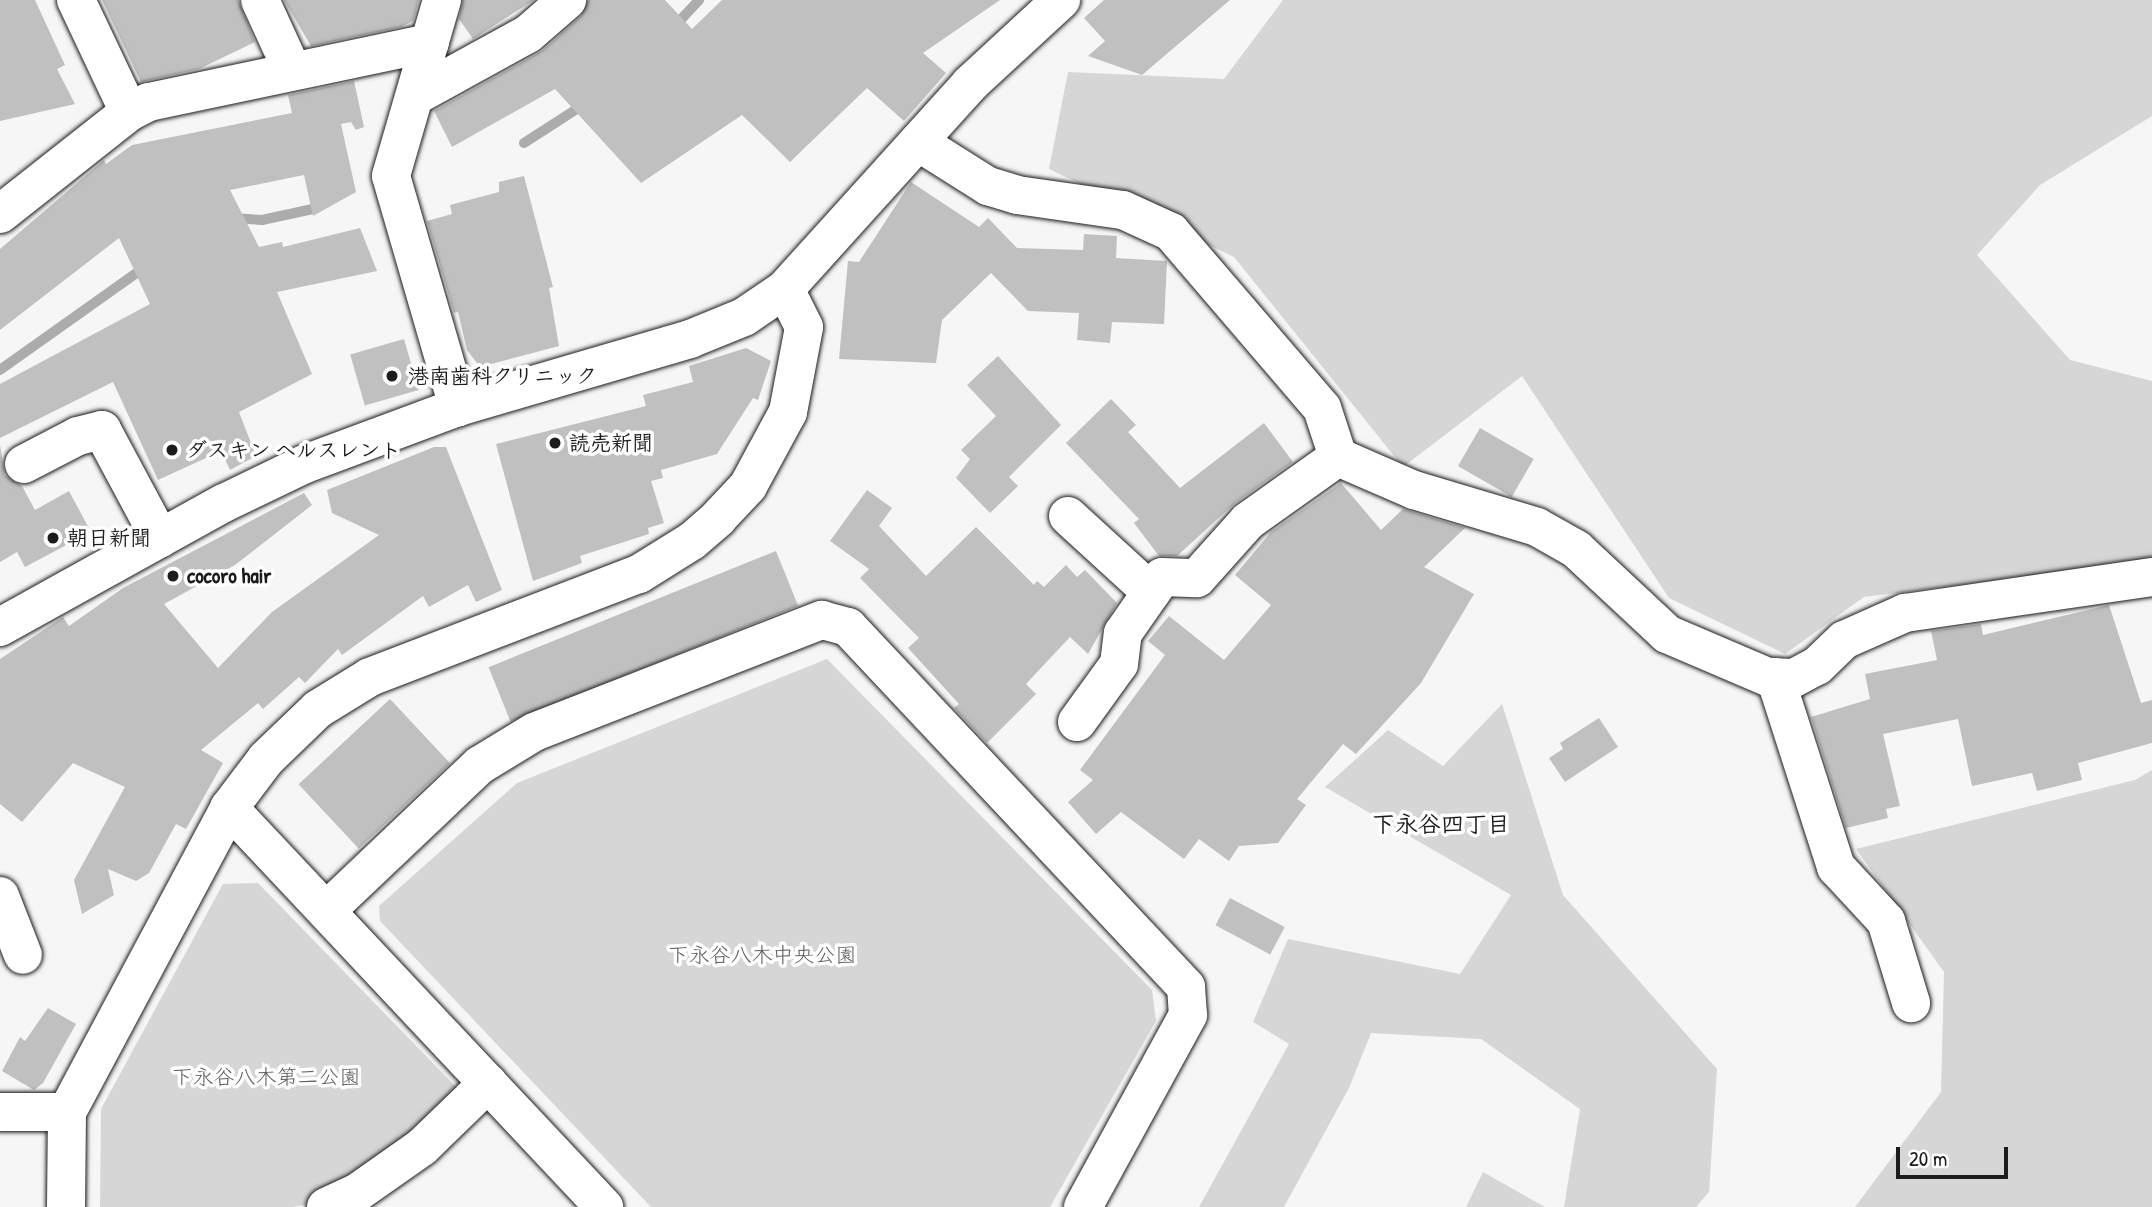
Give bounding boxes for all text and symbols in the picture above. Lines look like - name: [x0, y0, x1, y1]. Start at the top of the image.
- place label: 港南歯科クリニック: [408, 363, 597, 389]
- marker: 港南歯科クリニック: [382, 366, 402, 386]
- place label: 読売新聞: [569, 430, 653, 456]
- marker: 読売新聞: [547, 435, 563, 451]
- place label: ダスキン ヘルスレント: [186, 437, 401, 463]
- marker: ダスキン ヘルスレント: [164, 442, 180, 458]
- place label: 朝日新聞: [67, 525, 151, 551]
- marker: 朝日新聞: [45, 530, 61, 546]
- place label: cocoro hair: [187, 563, 271, 589]
- marker: cocoro hair: [165, 568, 181, 584]
- district label: 下永谷四丁目: [1372, 810, 1510, 838]
- park label: 下永谷八木中央公園: [668, 942, 856, 968]
- park label: 下永谷八木第二公園: [172, 1064, 360, 1090]
- scale bar: [1900, 1134, 2012, 1178]
- text: 20 m: [1909, 1144, 1947, 1173]

